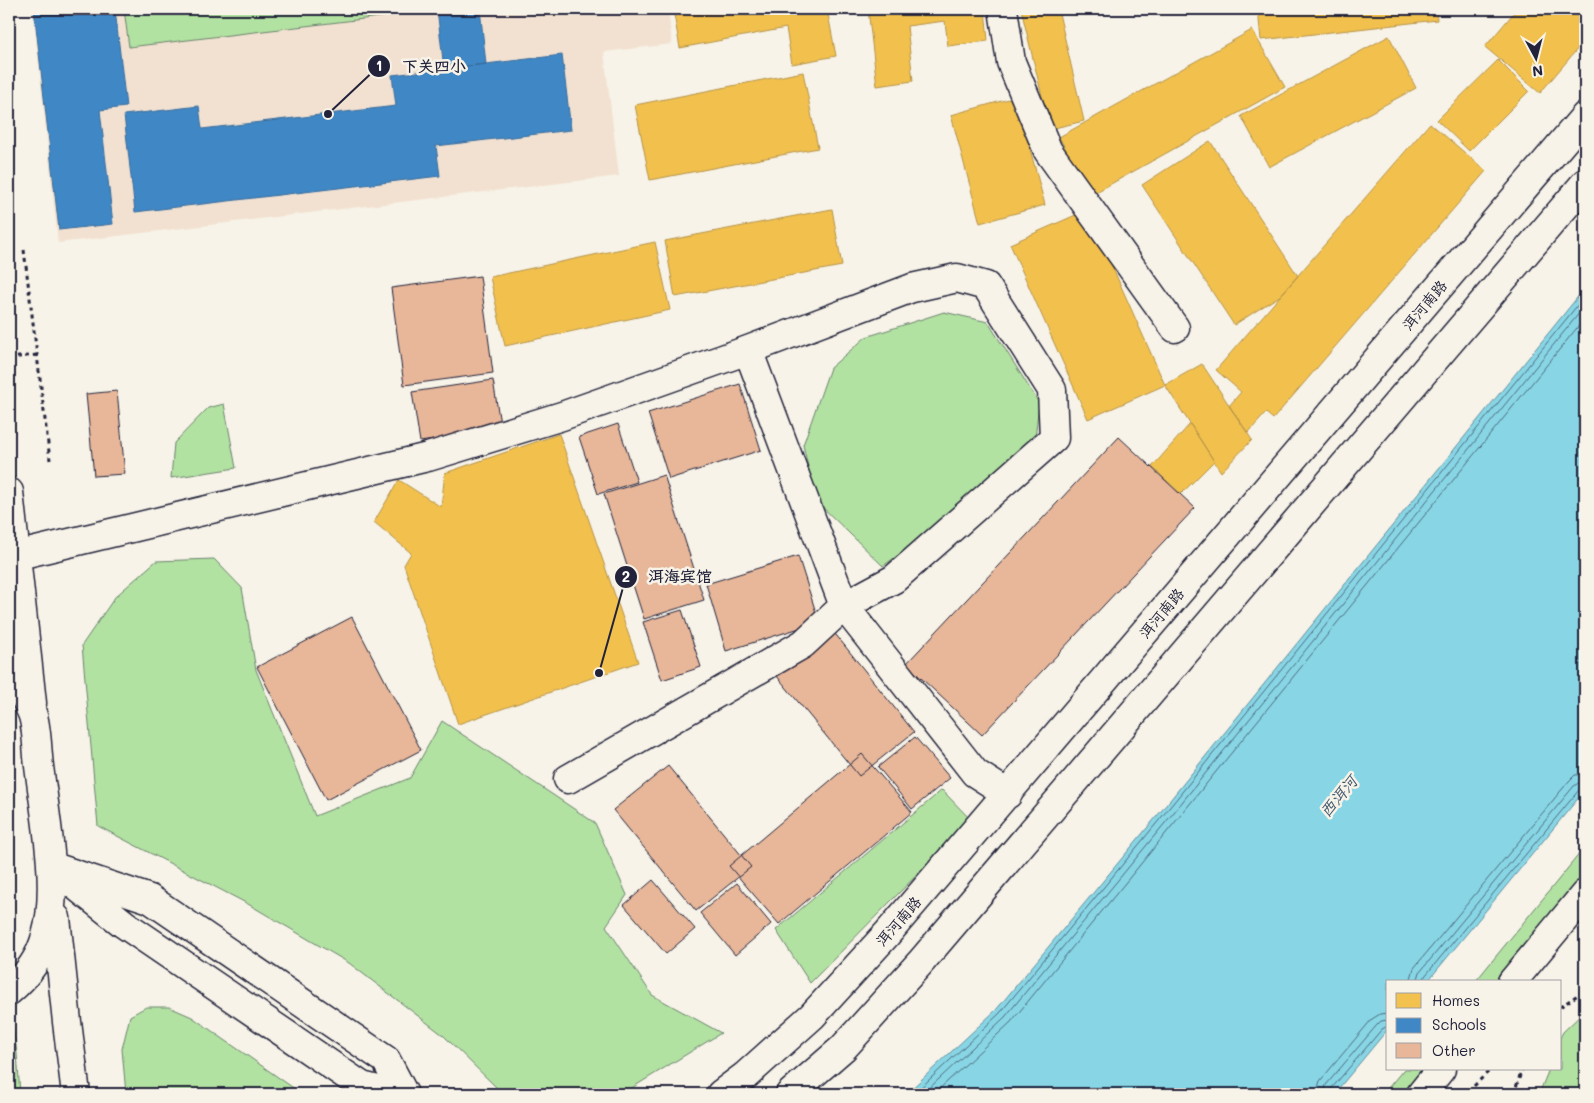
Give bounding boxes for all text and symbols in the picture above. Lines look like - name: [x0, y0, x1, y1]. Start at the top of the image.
- north arrow: [1512, 32, 1562, 82]
- callout: 下关四小: [367, 51, 476, 82]
- text: 1: [376, 55, 382, 75]
- text: 下关四小: [402, 55, 466, 76]
- text: N: [1531, 61, 1544, 81]
- street label: 洱河南路: [1397, 276, 1451, 334]
- callout: 洱海宾馆: [613, 561, 722, 592]
- text: 洱海宾馆: [648, 565, 712, 586]
- text: 2: [622, 566, 630, 586]
- street label: 洱河南路: [1134, 584, 1188, 642]
- water label: 西洱河: [1315, 769, 1363, 821]
- street label: 洱河南路: [871, 892, 925, 950]
- legend: [1386, 980, 1562, 1070]
- text: Homes: [1432, 990, 1480, 1010]
- text: Schools: [1432, 1014, 1487, 1034]
- text: Other: [1432, 1040, 1476, 1060]

